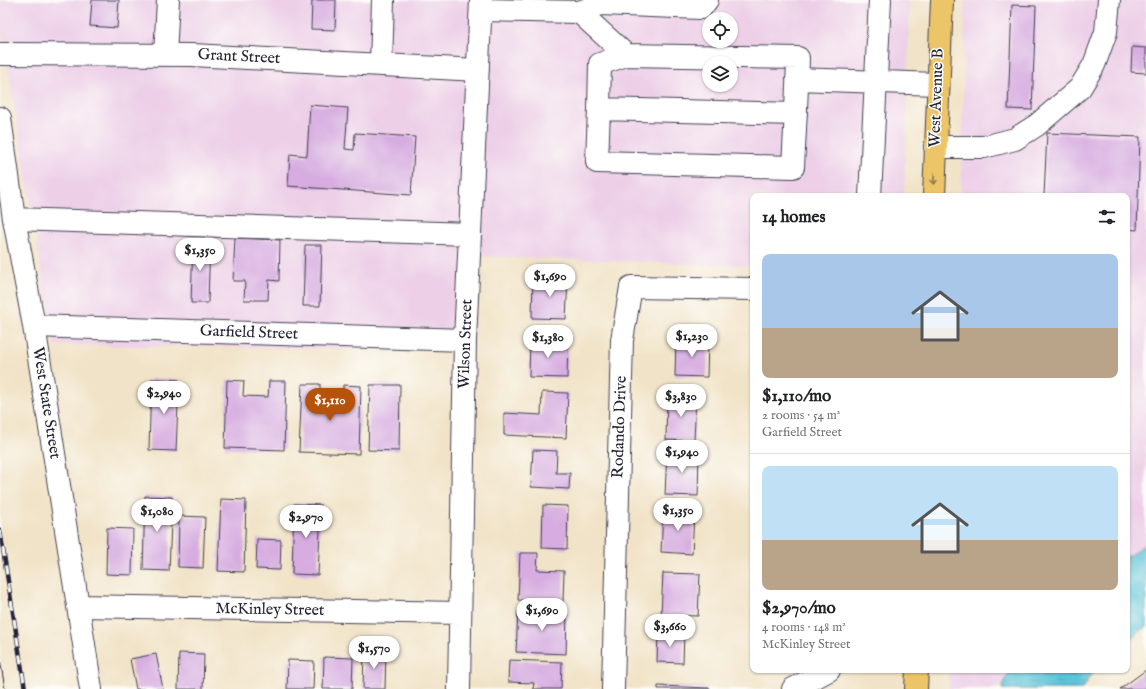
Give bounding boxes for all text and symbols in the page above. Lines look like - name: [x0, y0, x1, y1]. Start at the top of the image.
- map controls: [702, 12, 738, 92]
- button: locate: [702, 12, 738, 48]
- street label: Grant Street: [197, 45, 281, 69]
- street label: West Avenue B: [925, 48, 949, 148]
- button: layers: [702, 56, 738, 92]
- one-way arrow: [931, 172, 938, 185]
- icon: filters: [1096, 206, 1118, 228]
- text: 14 homes: [762, 207, 825, 228]
- pin: $1,350: [167, 238, 233, 272]
- text: $1,350: [184, 242, 216, 259]
- pin: $1,690: [517, 264, 583, 298]
- text: $1,690: [533, 268, 567, 285]
- icon: home: [904, 280, 976, 352]
- street label: Wilson Street: [454, 298, 478, 389]
- street label: Garfield Street: [200, 321, 299, 345]
- pin: $1,230: [659, 324, 725, 358]
- pin: $1,380: [515, 325, 581, 359]
- text: $1,230: [676, 328, 708, 345]
- text: $1,380: [532, 329, 564, 346]
- street label: West State Street: [27, 346, 65, 461]
- street label: Rodando Drive: [608, 375, 632, 479]
- pin: $2,940: [131, 381, 197, 415]
- pin: $3,830: [648, 384, 714, 418]
- text: $2,940: [146, 385, 182, 402]
- text: $1,110/mo: [762, 386, 831, 407]
- pin: $1,110: [297, 388, 363, 422]
- text: $3,830: [665, 388, 697, 405]
- text: $1,110: [314, 392, 346, 409]
- text: 2 rooms · 54 m²: [762, 407, 840, 424]
- text: Garfield Street: [762, 424, 842, 441]
- pin: $1,940: [649, 440, 715, 474]
- text: $1,940: [665, 444, 699, 461]
- icon: home: [904, 492, 976, 564]
- pin: $1,350: [645, 498, 711, 532]
- pin: $1,080: [124, 499, 190, 533]
- text: $1,350: [662, 502, 694, 519]
- text: $1,080: [140, 503, 174, 520]
- pin: $2,970: [273, 505, 339, 539]
- text: $2,970: [289, 509, 323, 526]
- pin: $1,690: [509, 598, 575, 632]
- text: $2,970/mo: [762, 598, 836, 619]
- street label: McKinley Street: [215, 599, 325, 621]
- text: $1,690: [525, 602, 559, 619]
- pin: $3,660: [637, 614, 703, 648]
- text: $3,660: [654, 618, 686, 635]
- text: 4 rooms · 148 m²: [762, 619, 846, 636]
- pin: $1,570: [341, 636, 407, 670]
- text: McKinley Street: [762, 636, 850, 653]
- text: $1,570: [358, 640, 390, 657]

